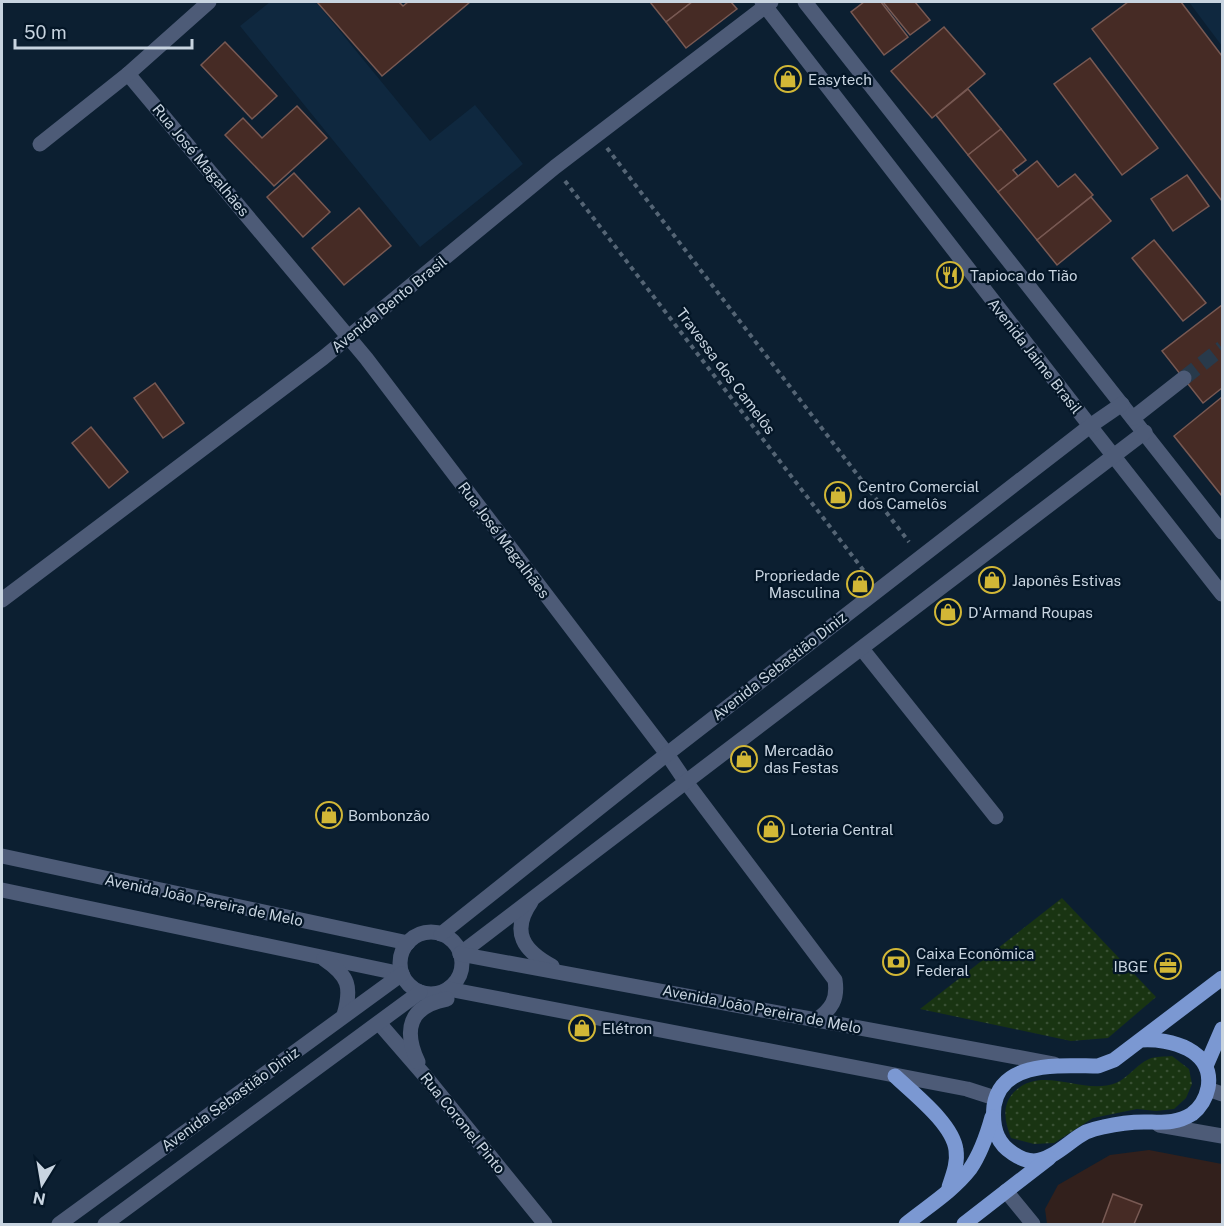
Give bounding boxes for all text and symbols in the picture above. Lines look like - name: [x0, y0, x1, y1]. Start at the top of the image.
- scale bar: [15, 12, 192, 50]
- text: 50 m: [24, 22, 67, 43]
- shop icon: Easytech: [773, 64, 803, 94]
- place label: Easytech: [808, 71, 872, 88]
- street label: Rua José Magalhães: [149, 101, 253, 219]
- street label: Avenida Bento Brasil: [328, 252, 450, 356]
- restaurant icon: Tapioca do Tião: [935, 260, 965, 290]
- place label: Tapioca do Tião: [970, 267, 1078, 284]
- street label: Avenida Jaime Brasil: [985, 295, 1085, 417]
- street label: Travessa dos Camelôs: [673, 305, 779, 437]
- place label: Centro Comercial dos Camelôs: [858, 478, 979, 512]
- street label: Rua José Magalhães: [455, 479, 553, 601]
- shop icon: Centro Comercial dos Camelôs: [823, 480, 853, 510]
- shop icon: Japonês Estivas: [977, 565, 1007, 595]
- place label: Propriedade Masculina: [755, 567, 840, 601]
- shop icon: Propriedade Masculina: [845, 569, 875, 599]
- place label: Japonês Estivas: [1012, 572, 1121, 589]
- shop icon: D'Armand Roupas: [933, 597, 963, 627]
- place label: D'Armand Roupas: [968, 604, 1093, 621]
- street label: Avenida Sebastião Diniz: [709, 608, 849, 724]
- place label: Mercadão das Festas: [764, 742, 839, 776]
- shop icon: Mercadão das Festas: [729, 744, 759, 774]
- shop icon: Bombonzão: [314, 800, 344, 830]
- place label: Bombonzão: [348, 807, 430, 824]
- shop icon: Loteria Central: [756, 814, 786, 844]
- place label: Loteria Central: [790, 821, 894, 838]
- street label: Avenida João Pereira de Melo: [103, 871, 305, 929]
- place label: Caixa Econômica Federal: [916, 945, 1034, 979]
- bank icon: Caixa Econômica Federal: [881, 947, 911, 977]
- office icon: IBGE: [1153, 951, 1183, 981]
- place label: IBGE: [1113, 958, 1148, 975]
- street label: Avenida João Pereira de Melo: [661, 981, 863, 1037]
- shop icon: Elétron: [567, 1013, 597, 1043]
- place label: Elétron: [602, 1020, 652, 1037]
- street label: Avenida Sebastião Diniz: [158, 1043, 302, 1155]
- street label: Rua Coronel Pinto: [417, 1069, 509, 1177]
- north arrow: [12, 1154, 72, 1214]
- text: N: [31, 1188, 47, 1209]

